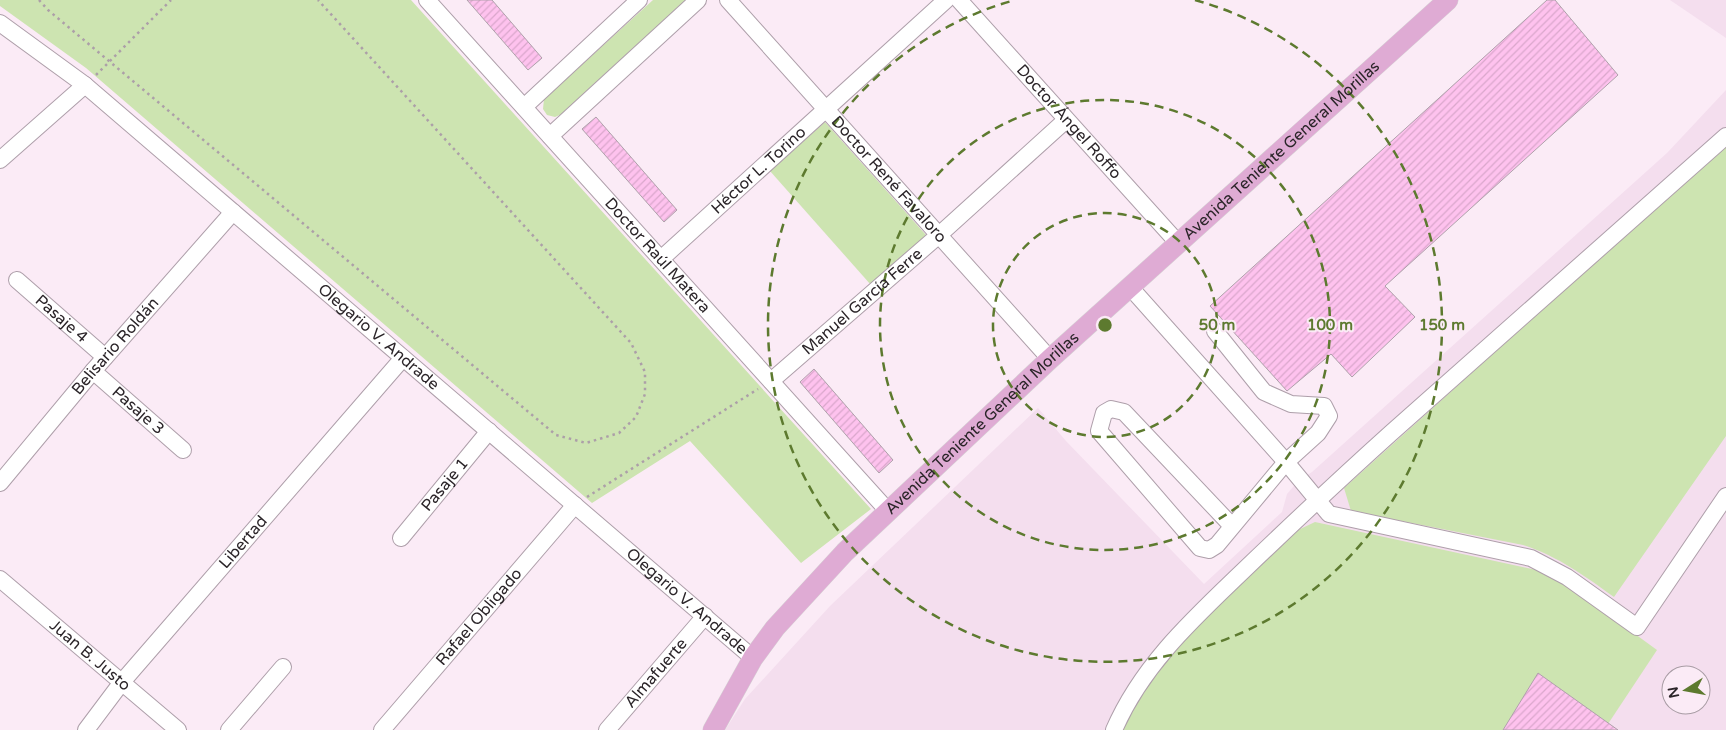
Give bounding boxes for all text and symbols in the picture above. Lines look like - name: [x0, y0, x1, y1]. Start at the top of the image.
- street label: Avenida Teniente General Morillas: [1179, 56, 1384, 244]
- street label: Doctor Ángel Roffo: [1012, 60, 1126, 183]
- street label: Doctor René Favaloro: [827, 112, 951, 247]
- street label: Héctor L. Torino: [707, 122, 810, 218]
- street label: Doctor Raúl Matera: [600, 193, 715, 317]
- street label: Manuel García Ferre: [798, 244, 927, 359]
- street label: Olegario V. Andrade: [314, 279, 443, 394]
- street label: Pasaje 4: [31, 290, 92, 347]
- street label: Belisario Roldán: [67, 293, 163, 399]
- centre of rings: [1096, 316, 1114, 334]
- text: 50 m: [1199, 316, 1235, 334]
- text: 100 m: [1307, 316, 1353, 334]
- text: 150 m: [1419, 316, 1465, 334]
- street label: Avenida Teniente General Morillas: [881, 328, 1083, 519]
- street label: Pasaje 3: [108, 382, 169, 439]
- street label: Pasaje 1: [417, 454, 473, 516]
- street label: Libertad: [215, 512, 272, 573]
- street label: Olegario V. Andrade: [622, 544, 752, 659]
- street label: Rafael Obligado: [432, 564, 526, 670]
- street label: Juan B. Justo: [45, 615, 135, 695]
- street label: Almafuerte: [620, 634, 691, 712]
- north arrow: [1661, 665, 1711, 715]
- text: N: [1664, 685, 1683, 700]

